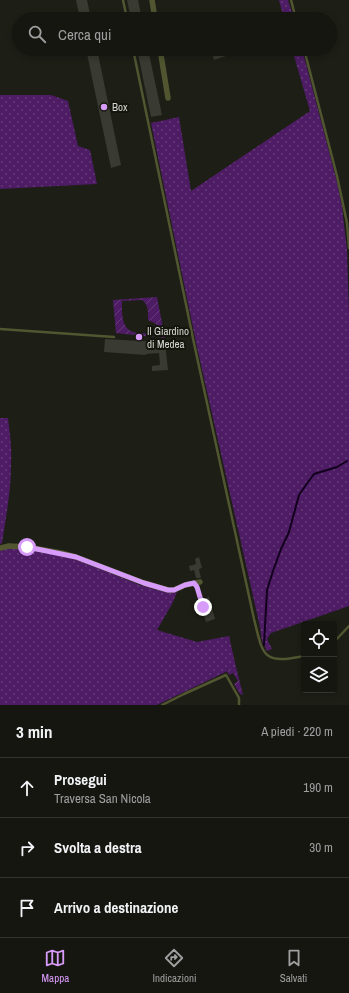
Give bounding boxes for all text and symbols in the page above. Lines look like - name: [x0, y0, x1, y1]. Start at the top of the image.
- search box: [12, 12, 337, 56]
- icon: search: [26, 23, 48, 45]
- text: Cerca qui: [58, 24, 111, 45]
- place label: Box: [112, 100, 128, 114]
- marker: Box: [99, 102, 109, 112]
- place label: Il Giardino di Medea: [147, 324, 189, 351]
- marker: Il Giardino di Medea: [134, 332, 144, 342]
- route start: [18, 538, 36, 556]
- route end: [194, 598, 212, 616]
- map controls: [301, 621, 337, 693]
- button: locate: [301, 621, 337, 657]
- button: layers: [301, 657, 337, 693]
- text: 3 min: [16, 720, 52, 743]
- text: A piedi · 220 m: [261, 723, 333, 740]
- text: Prosegui: [54, 769, 107, 790]
- icon: ahead: [16, 777, 38, 799]
- text: 190 m: [303, 779, 333, 796]
- text: Traversa San Nicola: [54, 790, 151, 807]
- icon: right: [16, 837, 38, 859]
- text: Svolta a destra: [54, 837, 142, 858]
- text: 30 m: [309, 839, 333, 856]
- icon: arrive: [16, 897, 38, 919]
- text: Arrivo a destinazione: [54, 897, 178, 918]
- tab: Mappa: [42, 947, 69, 985]
- tab: Indicazioni: [152, 947, 197, 985]
- tab: Salvati: [280, 947, 307, 985]

